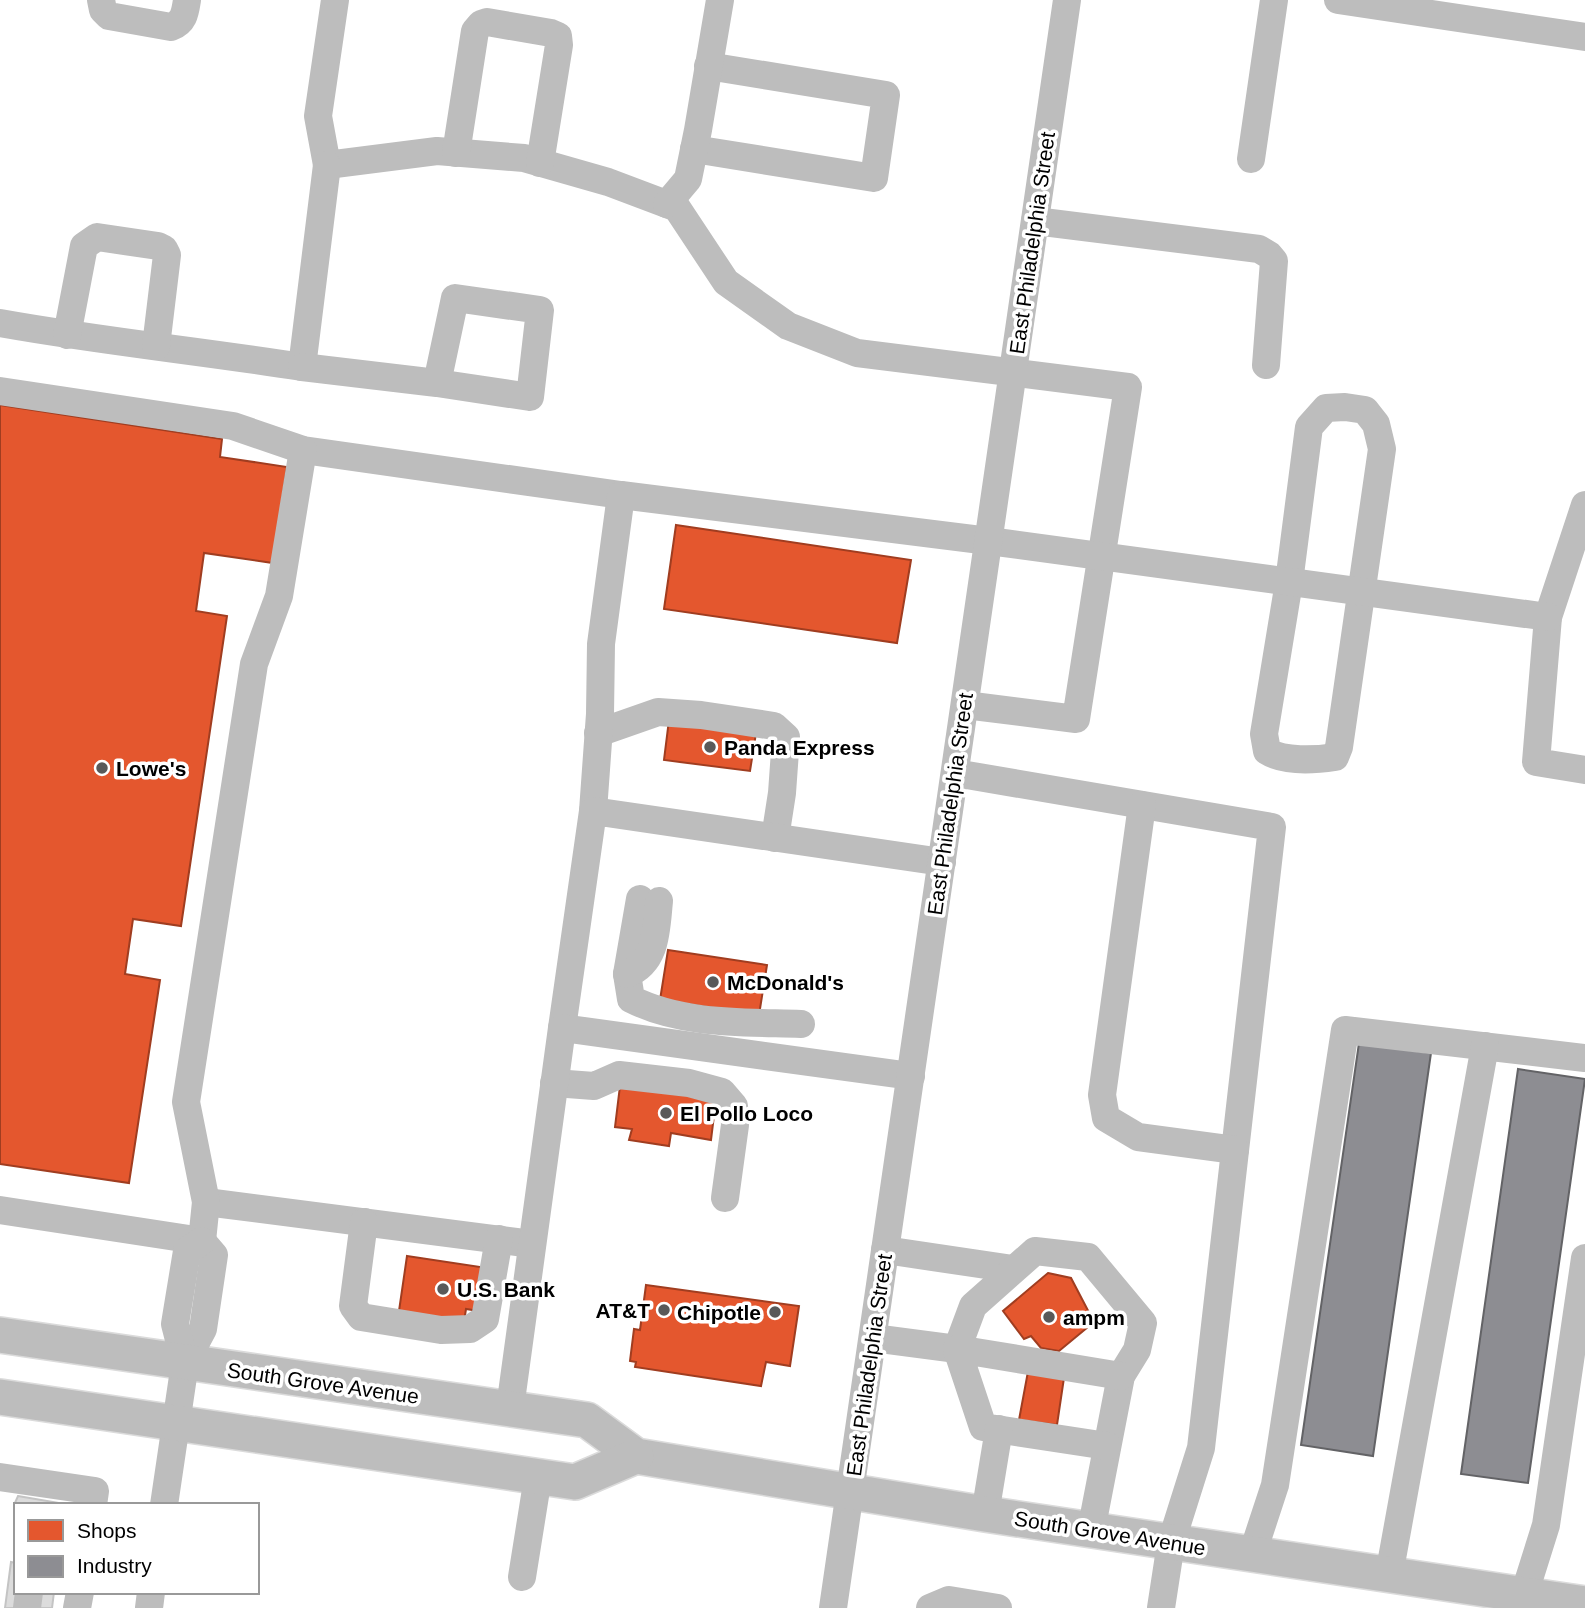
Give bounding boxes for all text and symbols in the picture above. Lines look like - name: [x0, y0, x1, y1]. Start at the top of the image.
- street label: East Philadelphia Street: [1005, 130, 1059, 356]
- street label: East Philadelphia Street: [923, 691, 977, 917]
- place label: Panda Express: [724, 736, 875, 759]
- marker: Panda Express: [702, 739, 718, 755]
- place label: Lowe's: [116, 757, 186, 780]
- marker: Lowe's: [94, 760, 110, 776]
- place label: McDonald's: [727, 971, 844, 994]
- marker: McDonald's: [705, 974, 721, 990]
- place label: El Pollo Loco: [680, 1102, 813, 1125]
- marker: El Pollo Loco: [658, 1105, 674, 1121]
- street label: East Philadelphia Street: [842, 1252, 896, 1478]
- place label: U.S. Bank: [457, 1278, 555, 1301]
- marker: U.S. Bank: [435, 1281, 451, 1297]
- place label: AT&T: [596, 1299, 650, 1322]
- place label: Chipotle: [677, 1301, 761, 1324]
- marker: AT&T: [656, 1302, 672, 1318]
- marker: Chipotle: [767, 1304, 783, 1320]
- place label: ampm: [1063, 1306, 1125, 1329]
- marker: ampm: [1041, 1309, 1057, 1325]
- street label: South Grove Avenue: [226, 1358, 420, 1408]
- legend: [14, 1503, 259, 1594]
- street label: South Grove Avenue: [1013, 1507, 1207, 1559]
- text: Shops: [77, 1519, 137, 1542]
- text: Industry: [77, 1554, 152, 1577]

